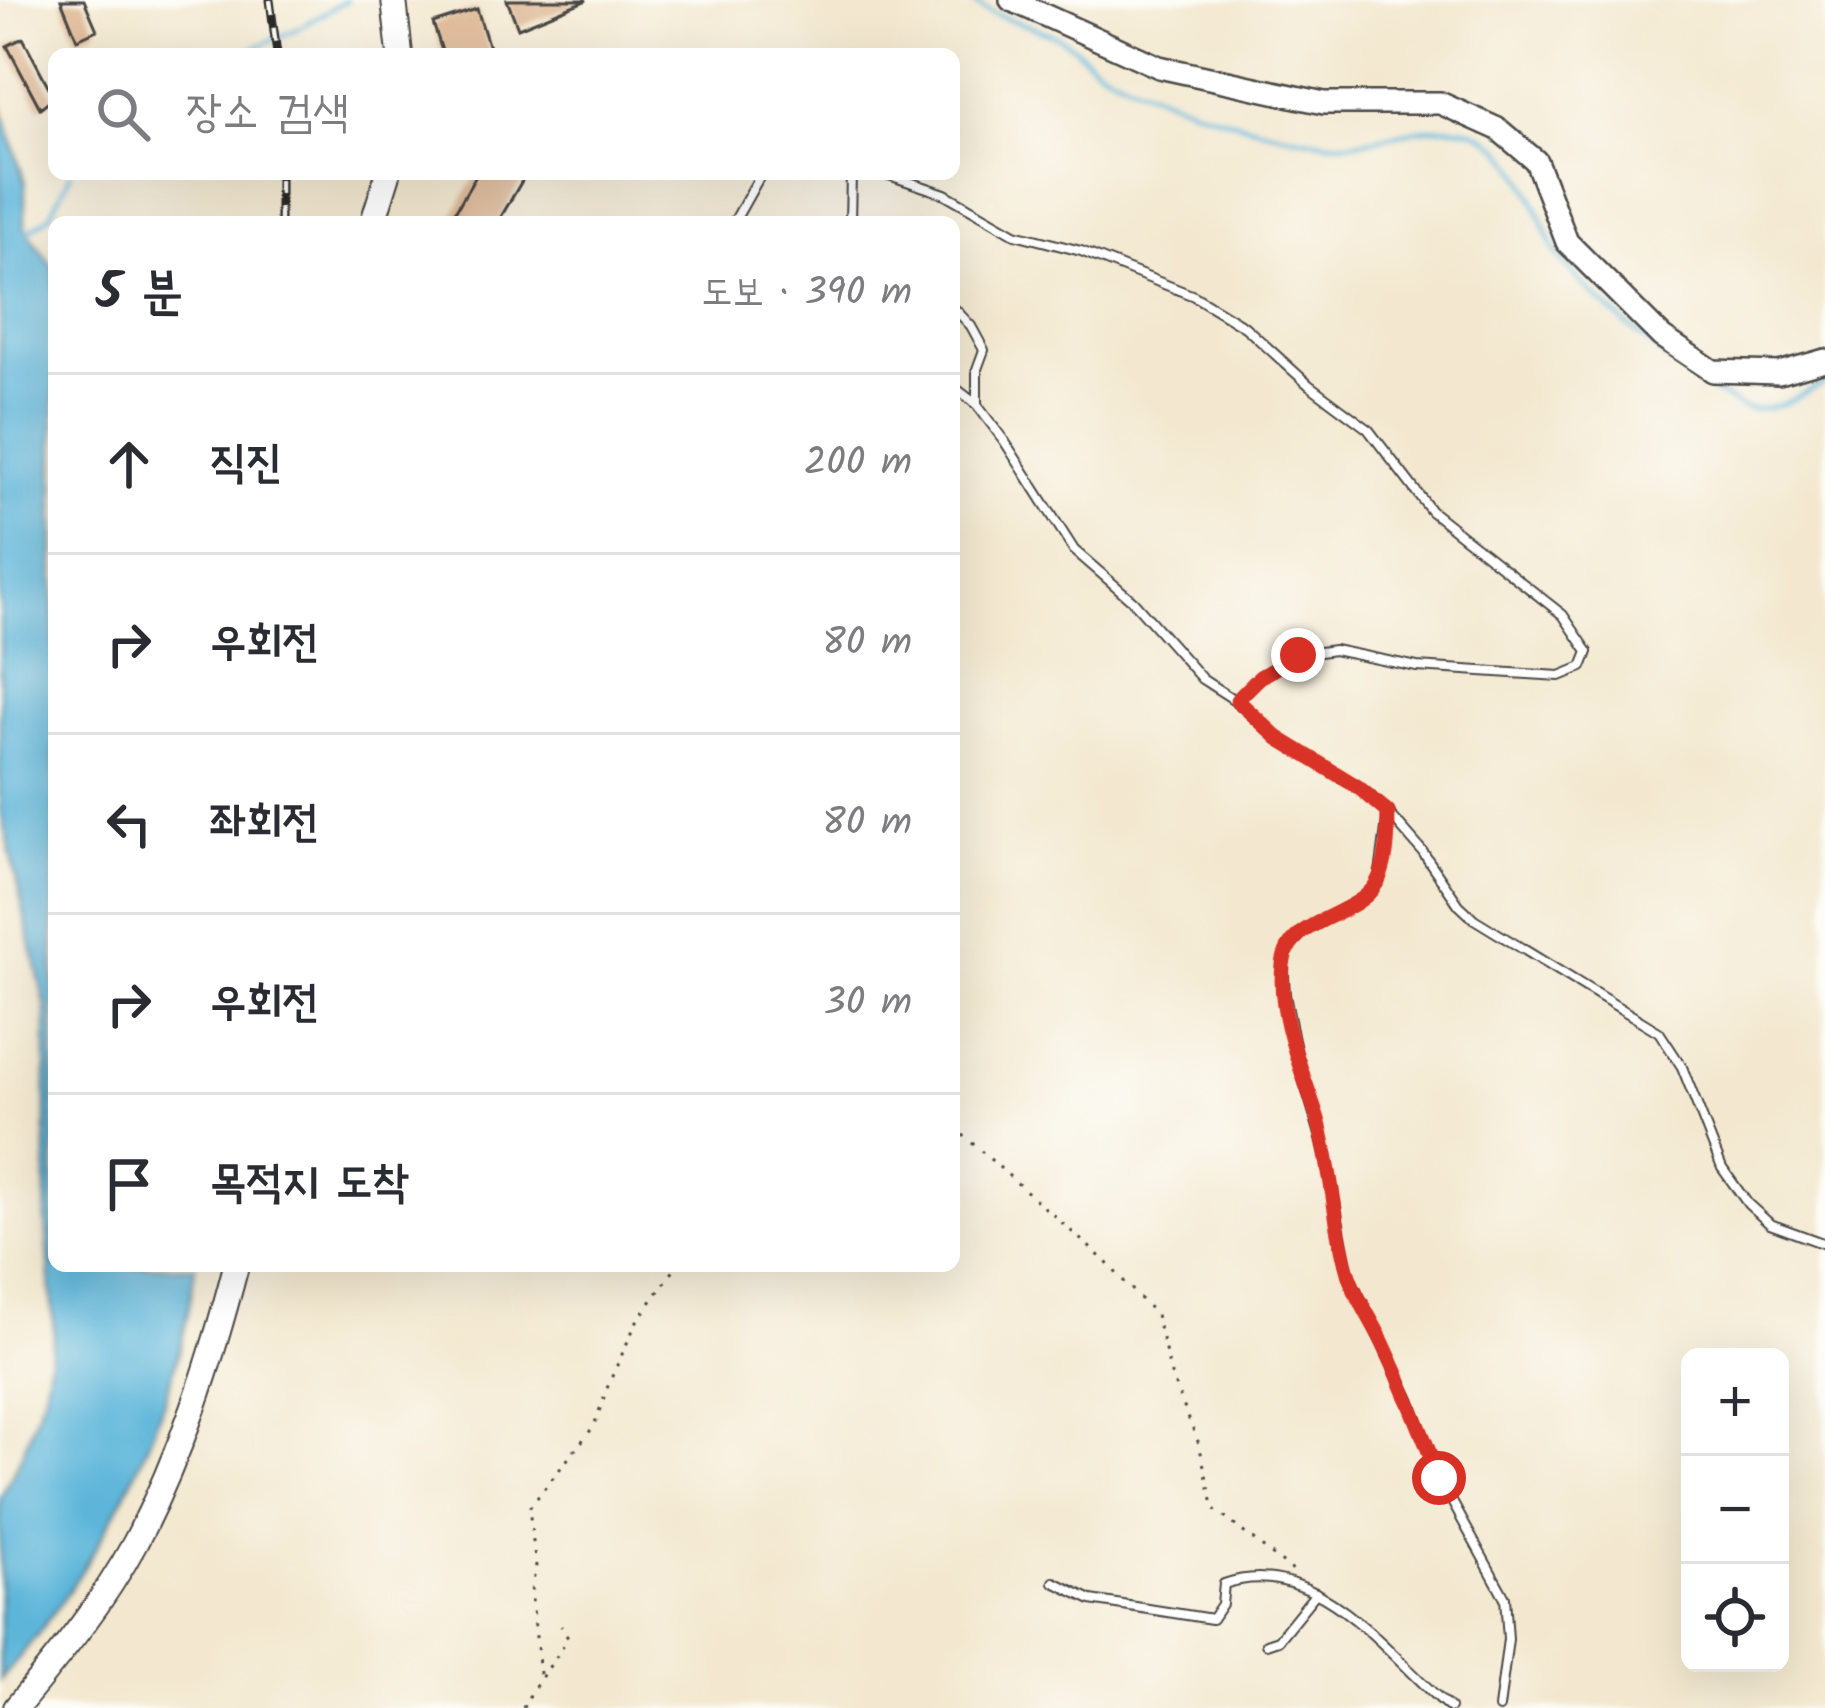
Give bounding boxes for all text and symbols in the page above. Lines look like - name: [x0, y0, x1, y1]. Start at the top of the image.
- search box: [48, 48, 960, 180]
- text: 장소 검색: [186, 78, 349, 150]
- icon: search: [90, 81, 156, 147]
- text: 5 분: [96, 254, 182, 335]
- text: 도보 · 390 m: [701, 263, 912, 325]
- text: 직진: [210, 428, 282, 500]
- icon: ahead: [96, 431, 162, 497]
- text: 200 m: [804, 433, 912, 495]
- text: 우회전: [210, 608, 319, 680]
- icon: right: [96, 611, 162, 677]
- text: 80 m: [822, 613, 912, 675]
- route end: [1271, 628, 1325, 682]
- text: 좌회전: [210, 788, 319, 860]
- icon: left: [96, 791, 162, 857]
- text: 80 m: [822, 793, 912, 855]
- text: 우회전: [210, 968, 319, 1040]
- icon: right: [96, 971, 162, 1037]
- text: 30 m: [824, 973, 912, 1035]
- text: 목적지 도착: [210, 1148, 408, 1220]
- icon: arrive: [96, 1151, 162, 1217]
- map controls: [1681, 1348, 1789, 1672]
- button: +: [1681, 1348, 1789, 1456]
- route start: [1412, 1451, 1466, 1505]
- button: −: [1681, 1456, 1789, 1564]
- button: locate: [1681, 1564, 1789, 1672]

